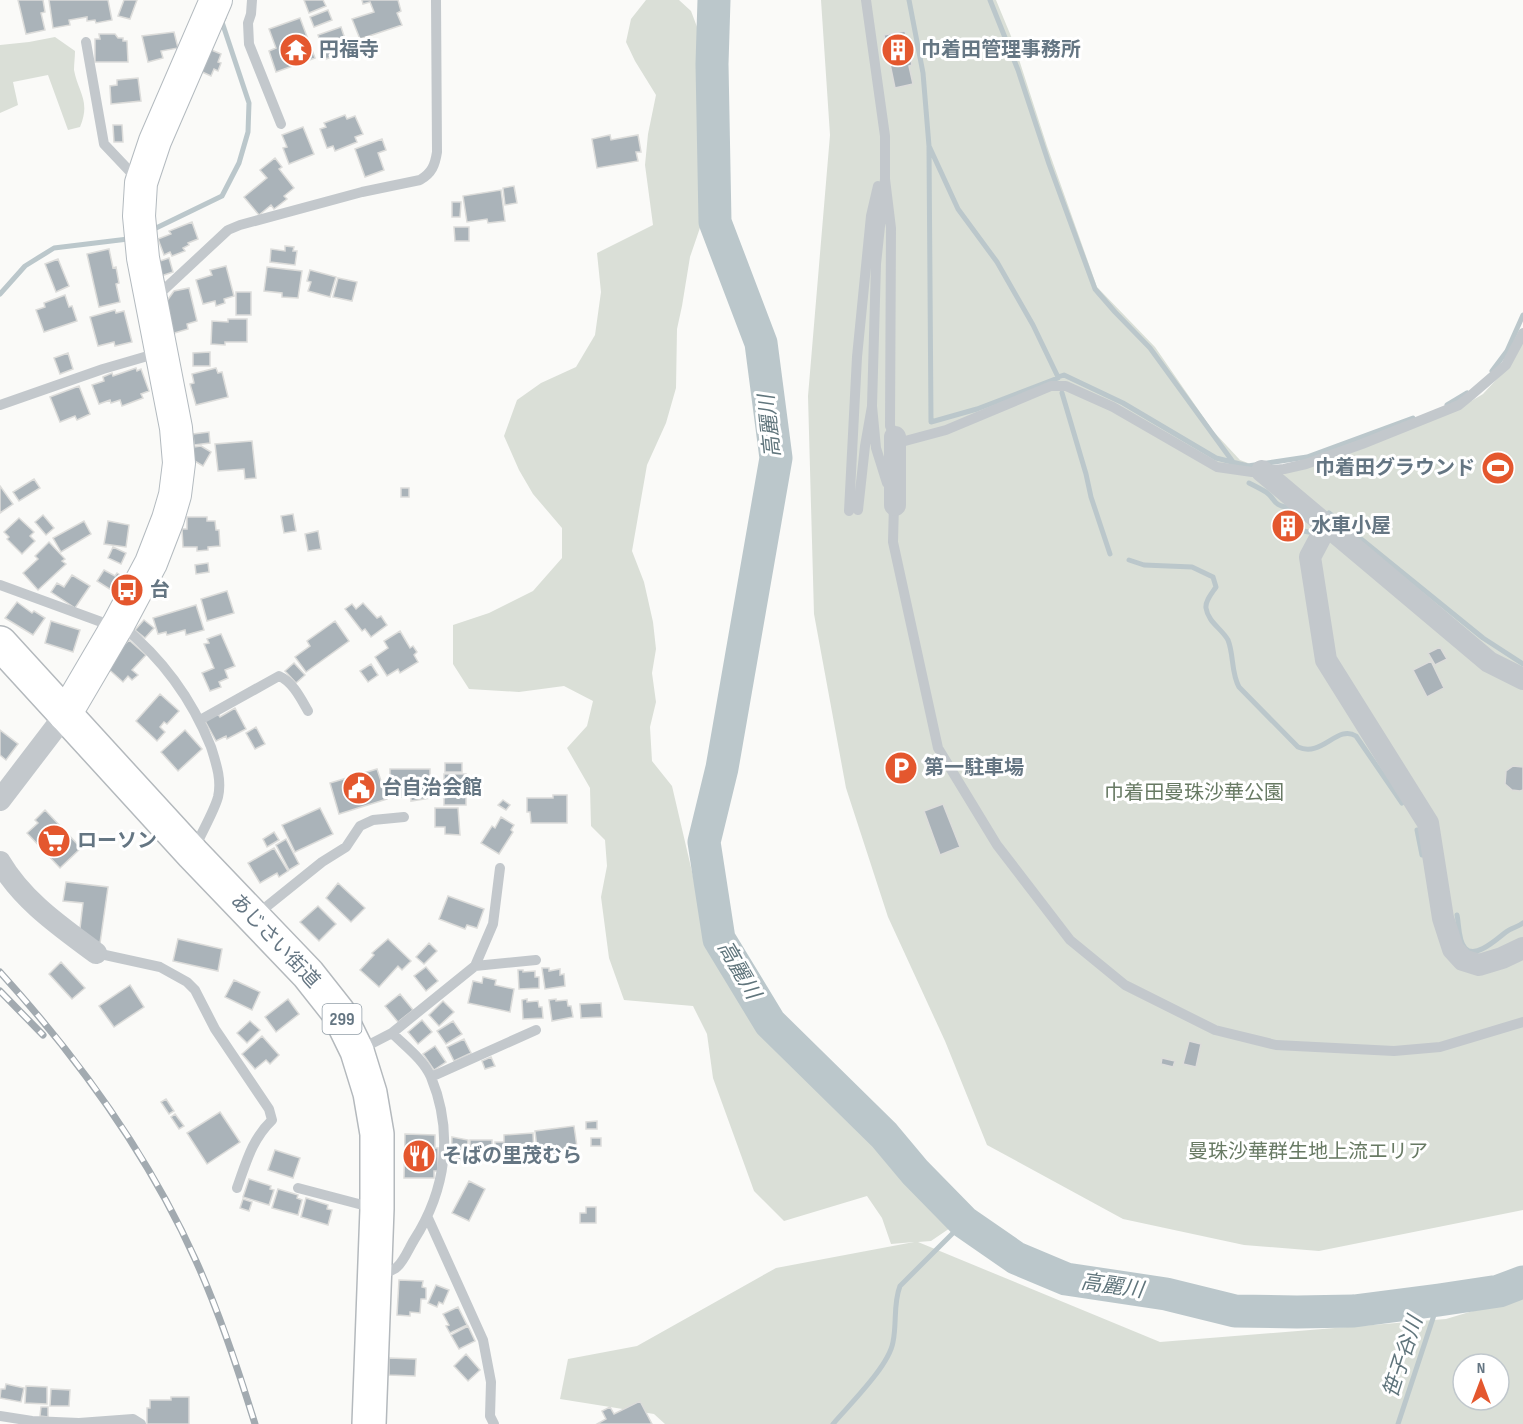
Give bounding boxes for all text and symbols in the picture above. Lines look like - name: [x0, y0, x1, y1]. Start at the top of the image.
- temple icon: 円福寺: [278, 32, 314, 68]
- building icon: 巾着田管理事務所: [880, 32, 916, 68]
- place label: 円福寺: [319, 38, 379, 62]
- place label: 巾着田管理事務所: [921, 38, 1081, 62]
- water label: 高麗川: [754, 391, 786, 459]
- sports icon: 巾着田グラウンド: [1480, 450, 1516, 486]
- place label: 巾着田グラウンド: [1315, 456, 1475, 480]
- building icon: 水車小屋: [1270, 508, 1306, 544]
- place label: 水車小屋: [1311, 514, 1391, 538]
- bus stop icon: 台: [109, 572, 145, 608]
- place label: 台: [150, 578, 170, 602]
- parking icon: 第一駐車場: [883, 750, 919, 786]
- place label: 第一駐車場: [924, 756, 1024, 780]
- public building icon: 台自治会館: [341, 770, 377, 806]
- place label: 台自治会館: [382, 776, 482, 800]
- park label: 巾着田曼珠沙華公園: [1104, 781, 1284, 805]
- supermarket icon: ローソン: [36, 823, 72, 859]
- place label: ローソン: [77, 829, 157, 853]
- street label: あじさい街道: [225, 889, 325, 993]
- water label: 高麗川: [712, 936, 767, 1005]
- road number: 299: [322, 1004, 362, 1034]
- restaurant icon: そばの里茂むら: [401, 1138, 437, 1174]
- park label: 曼珠沙華群生地上流エリア: [1188, 1140, 1428, 1164]
- place label: そばの里茂むら: [442, 1144, 582, 1168]
- water label: 高麗川: [1079, 1269, 1147, 1303]
- water label: 笹子谷川: [1378, 1311, 1428, 1401]
- north arrow: [1451, 1352, 1511, 1412]
- text: N: [1477, 1359, 1485, 1378]

